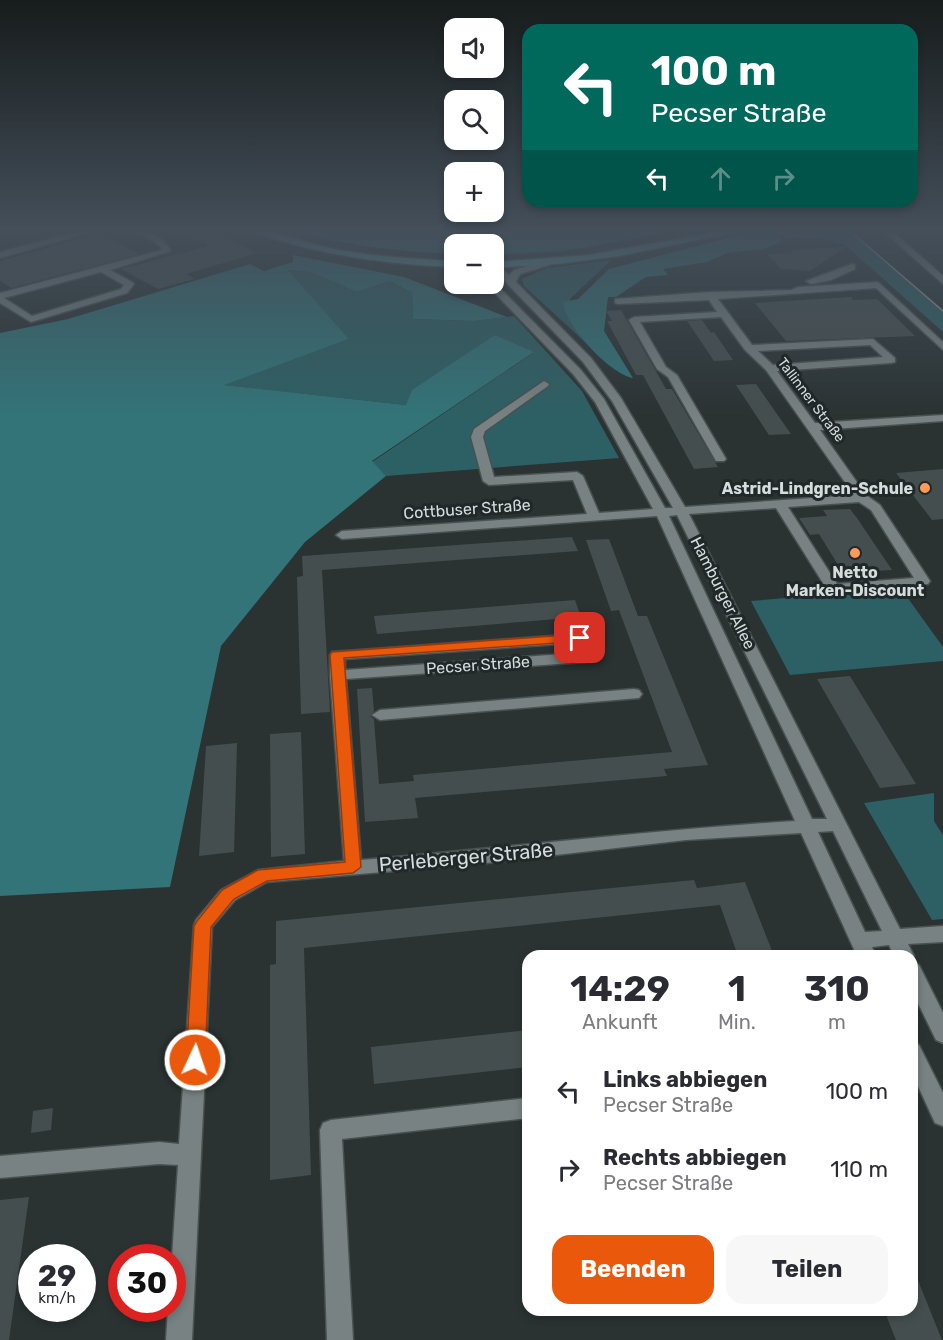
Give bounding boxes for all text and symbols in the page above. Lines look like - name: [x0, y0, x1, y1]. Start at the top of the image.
- map controls: [444, 18, 504, 294]
- button: sound: [444, 18, 504, 78]
- text: 100 m: [651, 46, 776, 96]
- icon: left: [552, 48, 630, 126]
- button: search: [444, 90, 504, 150]
- text: Pecser Straße: [651, 97, 827, 129]
- button: +: [444, 162, 504, 222]
- icon: left: [641, 162, 674, 195]
- icon: ahead: [704, 162, 737, 195]
- icon: right: [767, 162, 800, 195]
- button: −: [444, 234, 504, 294]
- street label: Tallinner Straße: [774, 354, 848, 446]
- place label: Astrid-Lindgren-Schule: [722, 479, 913, 498]
- marker: Astrid-Lindgren-Schule: [918, 481, 932, 495]
- street label: Cottbuser Straße: [403, 495, 531, 523]
- street label: Hamburger Allee: [686, 534, 760, 652]
- marker: Netto Marken-Discount: [848, 546, 862, 560]
- place label: Netto Marken-Discount: [786, 563, 925, 600]
- pin: [554, 612, 605, 663]
- icon: arrive: [563, 621, 596, 654]
- street label: Pecser Straße: [425, 652, 531, 678]
- street label: Perleberger Straße: [378, 837, 554, 877]
- text: 14:29: [570, 967, 670, 1010]
- text: 1: [728, 967, 746, 1010]
- text: 310: [804, 967, 870, 1010]
- text: Ankunft: [582, 1010, 658, 1034]
- text: Min.: [718, 1010, 756, 1034]
- text: m: [828, 1010, 846, 1034]
- position arrow: [163, 1028, 227, 1092]
- text: Links abbiegen: [603, 1066, 767, 1093]
- icon: left: [552, 1075, 585, 1108]
- text: 100 m: [826, 1078, 888, 1105]
- text: Pecser Straße: [603, 1093, 733, 1117]
- text: Rechts abbiegen: [603, 1144, 787, 1171]
- icon: right: [552, 1153, 585, 1186]
- text: 110 m: [830, 1156, 888, 1183]
- text: Pecser Straße: [603, 1171, 733, 1195]
- button: Beenden: [552, 1235, 714, 1304]
- button: Teilen: [726, 1235, 888, 1304]
- speed limit sign: 30: [108, 1244, 186, 1322]
- text: 29: [38, 1258, 76, 1294]
- text: km/h: [38, 1289, 76, 1307]

